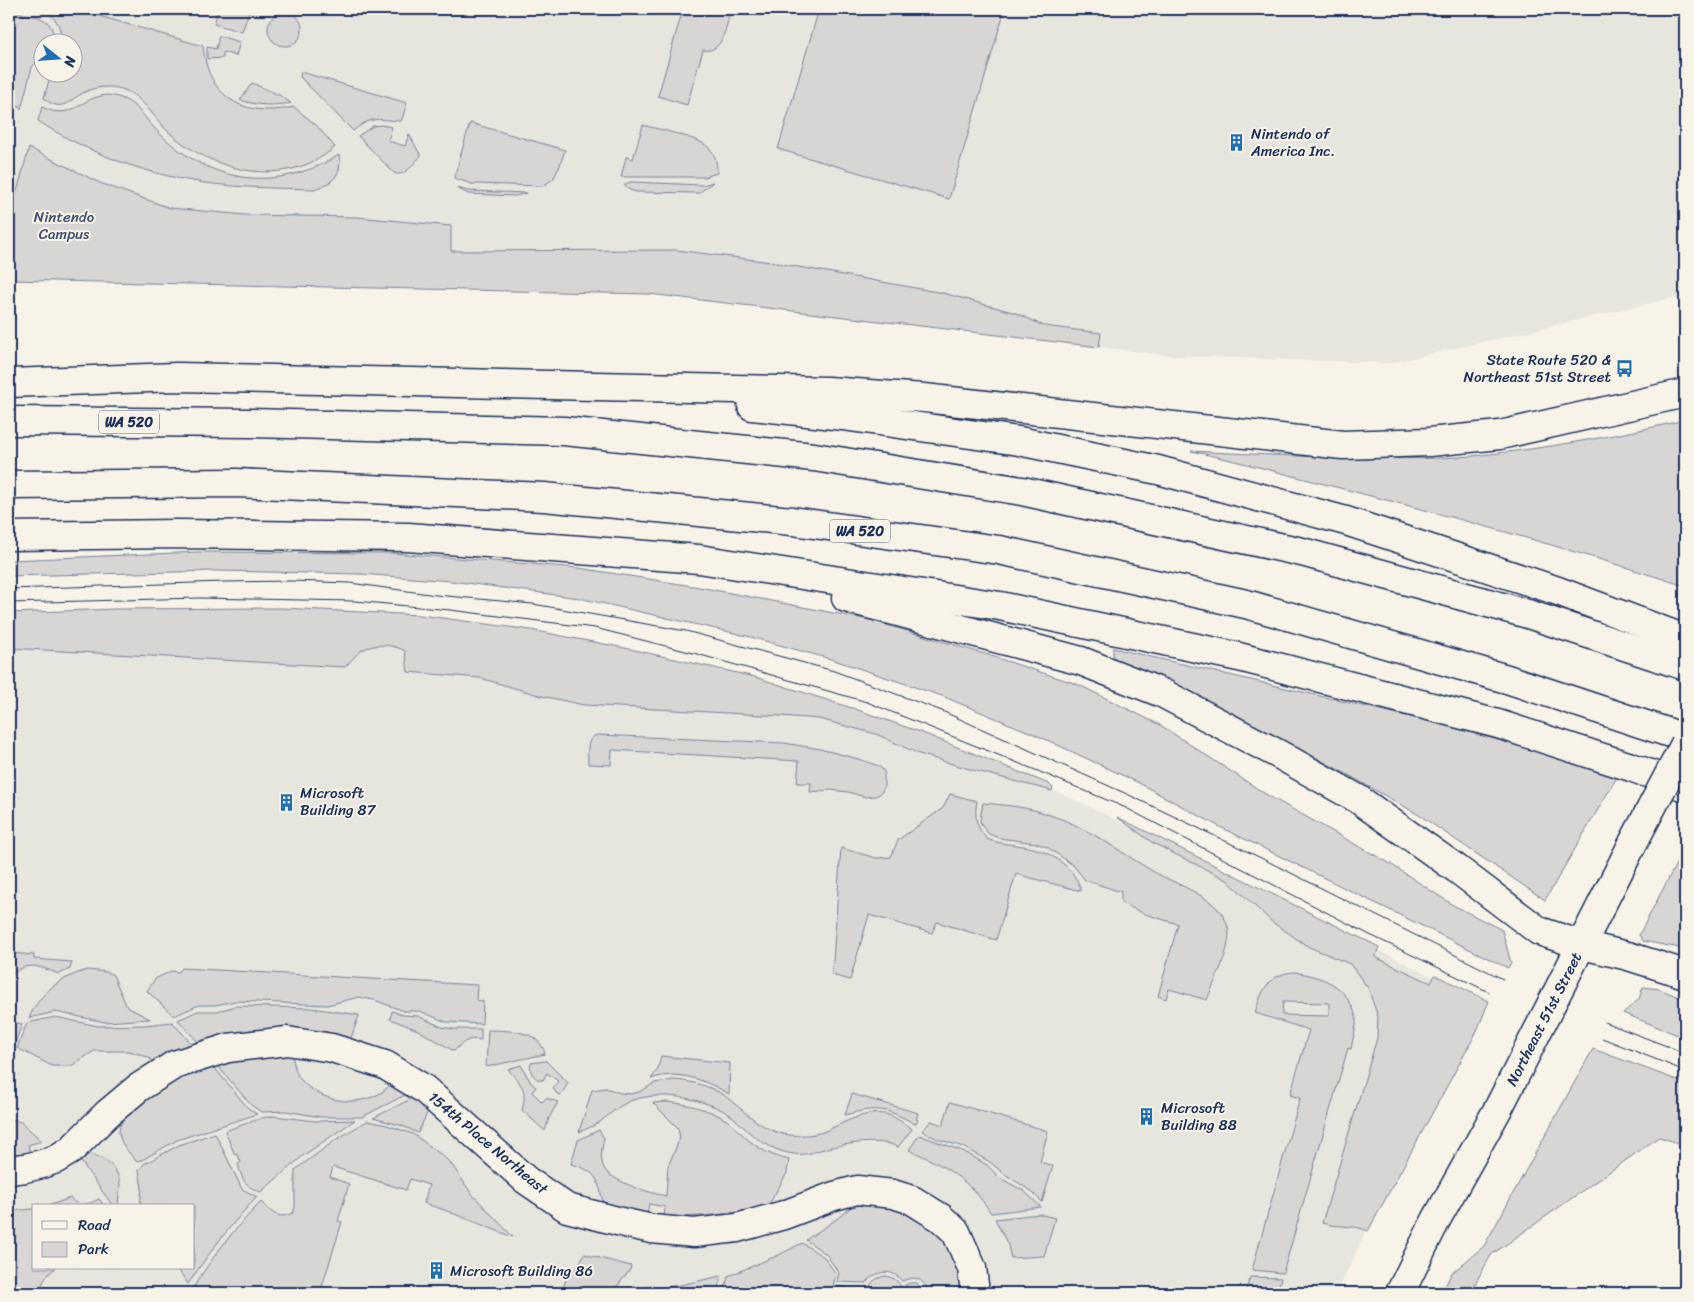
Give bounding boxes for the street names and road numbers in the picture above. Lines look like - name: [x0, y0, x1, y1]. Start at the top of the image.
- road number: WA 520: [99, 411, 159, 434]
- road number: WA 520: [830, 520, 890, 542]
- street label: Northeast 51st Street: [1499, 947, 1589, 1091]
- street label: 154th Place Northeast: [422, 1085, 554, 1202]

